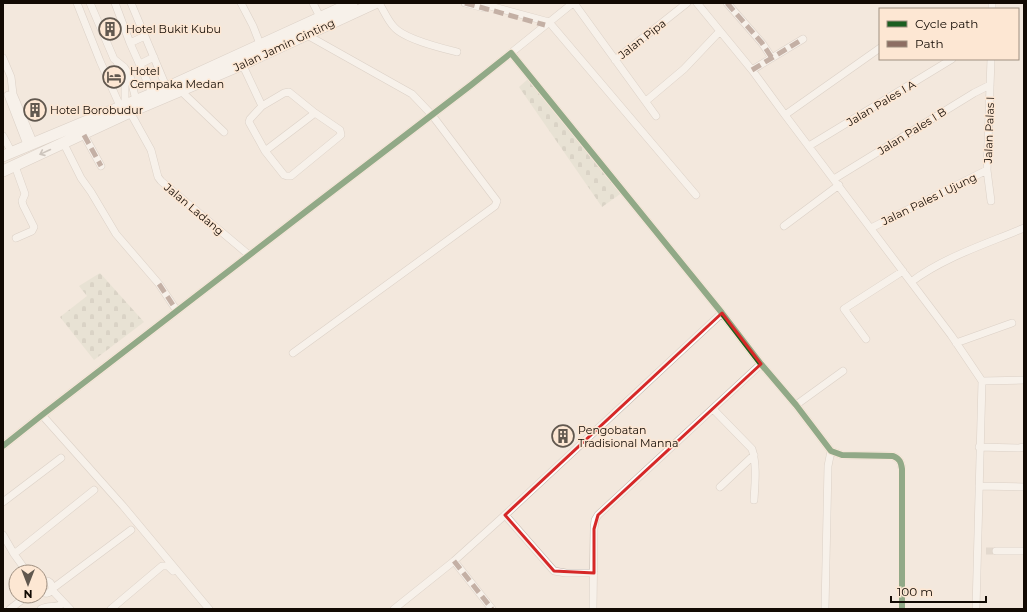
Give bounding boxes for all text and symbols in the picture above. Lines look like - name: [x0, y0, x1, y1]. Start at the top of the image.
- legend: [879, 8, 1019, 60]
- street label: Jalan Jamin Ginting: [230, 15, 337, 75]
- building icon: Hotel Bukit Kubu: [97, 16, 123, 42]
- street label: Jalan Pipa: [615, 16, 669, 63]
- text: Cycle path: [915, 16, 978, 31]
- place label: Hotel Bukit Kubu: [126, 22, 221, 36]
- text: Path: [915, 36, 944, 51]
- hotel icon: Hotel Cempaka Medan: [101, 64, 127, 90]
- place label: Hotel Cempaka Medan: [130, 64, 224, 91]
- street label: Jalan Pales I A: [843, 77, 918, 130]
- street label: Jalan Palas I: [981, 96, 997, 165]
- building icon: Hotel Borobudur: [22, 97, 48, 123]
- place label: Hotel Borobudur: [50, 103, 143, 117]
- street label: Jalan Pales I B: [874, 104, 949, 158]
- one-way arrow: [39, 149, 51, 156]
- street label: Jalan Pales I Ujung: [878, 170, 979, 229]
- street label: Jalan Ladang: [161, 179, 227, 238]
- building icon: Pengobatan Tradisional Manna: [550, 423, 576, 449]
- place label: Pengobatan Tradisional Manna: [578, 423, 678, 450]
- north arrow: [8, 564, 48, 604]
- scale bar: [891, 578, 986, 604]
- text: 100 m: [897, 584, 933, 599]
- text: N: [24, 587, 32, 601]

